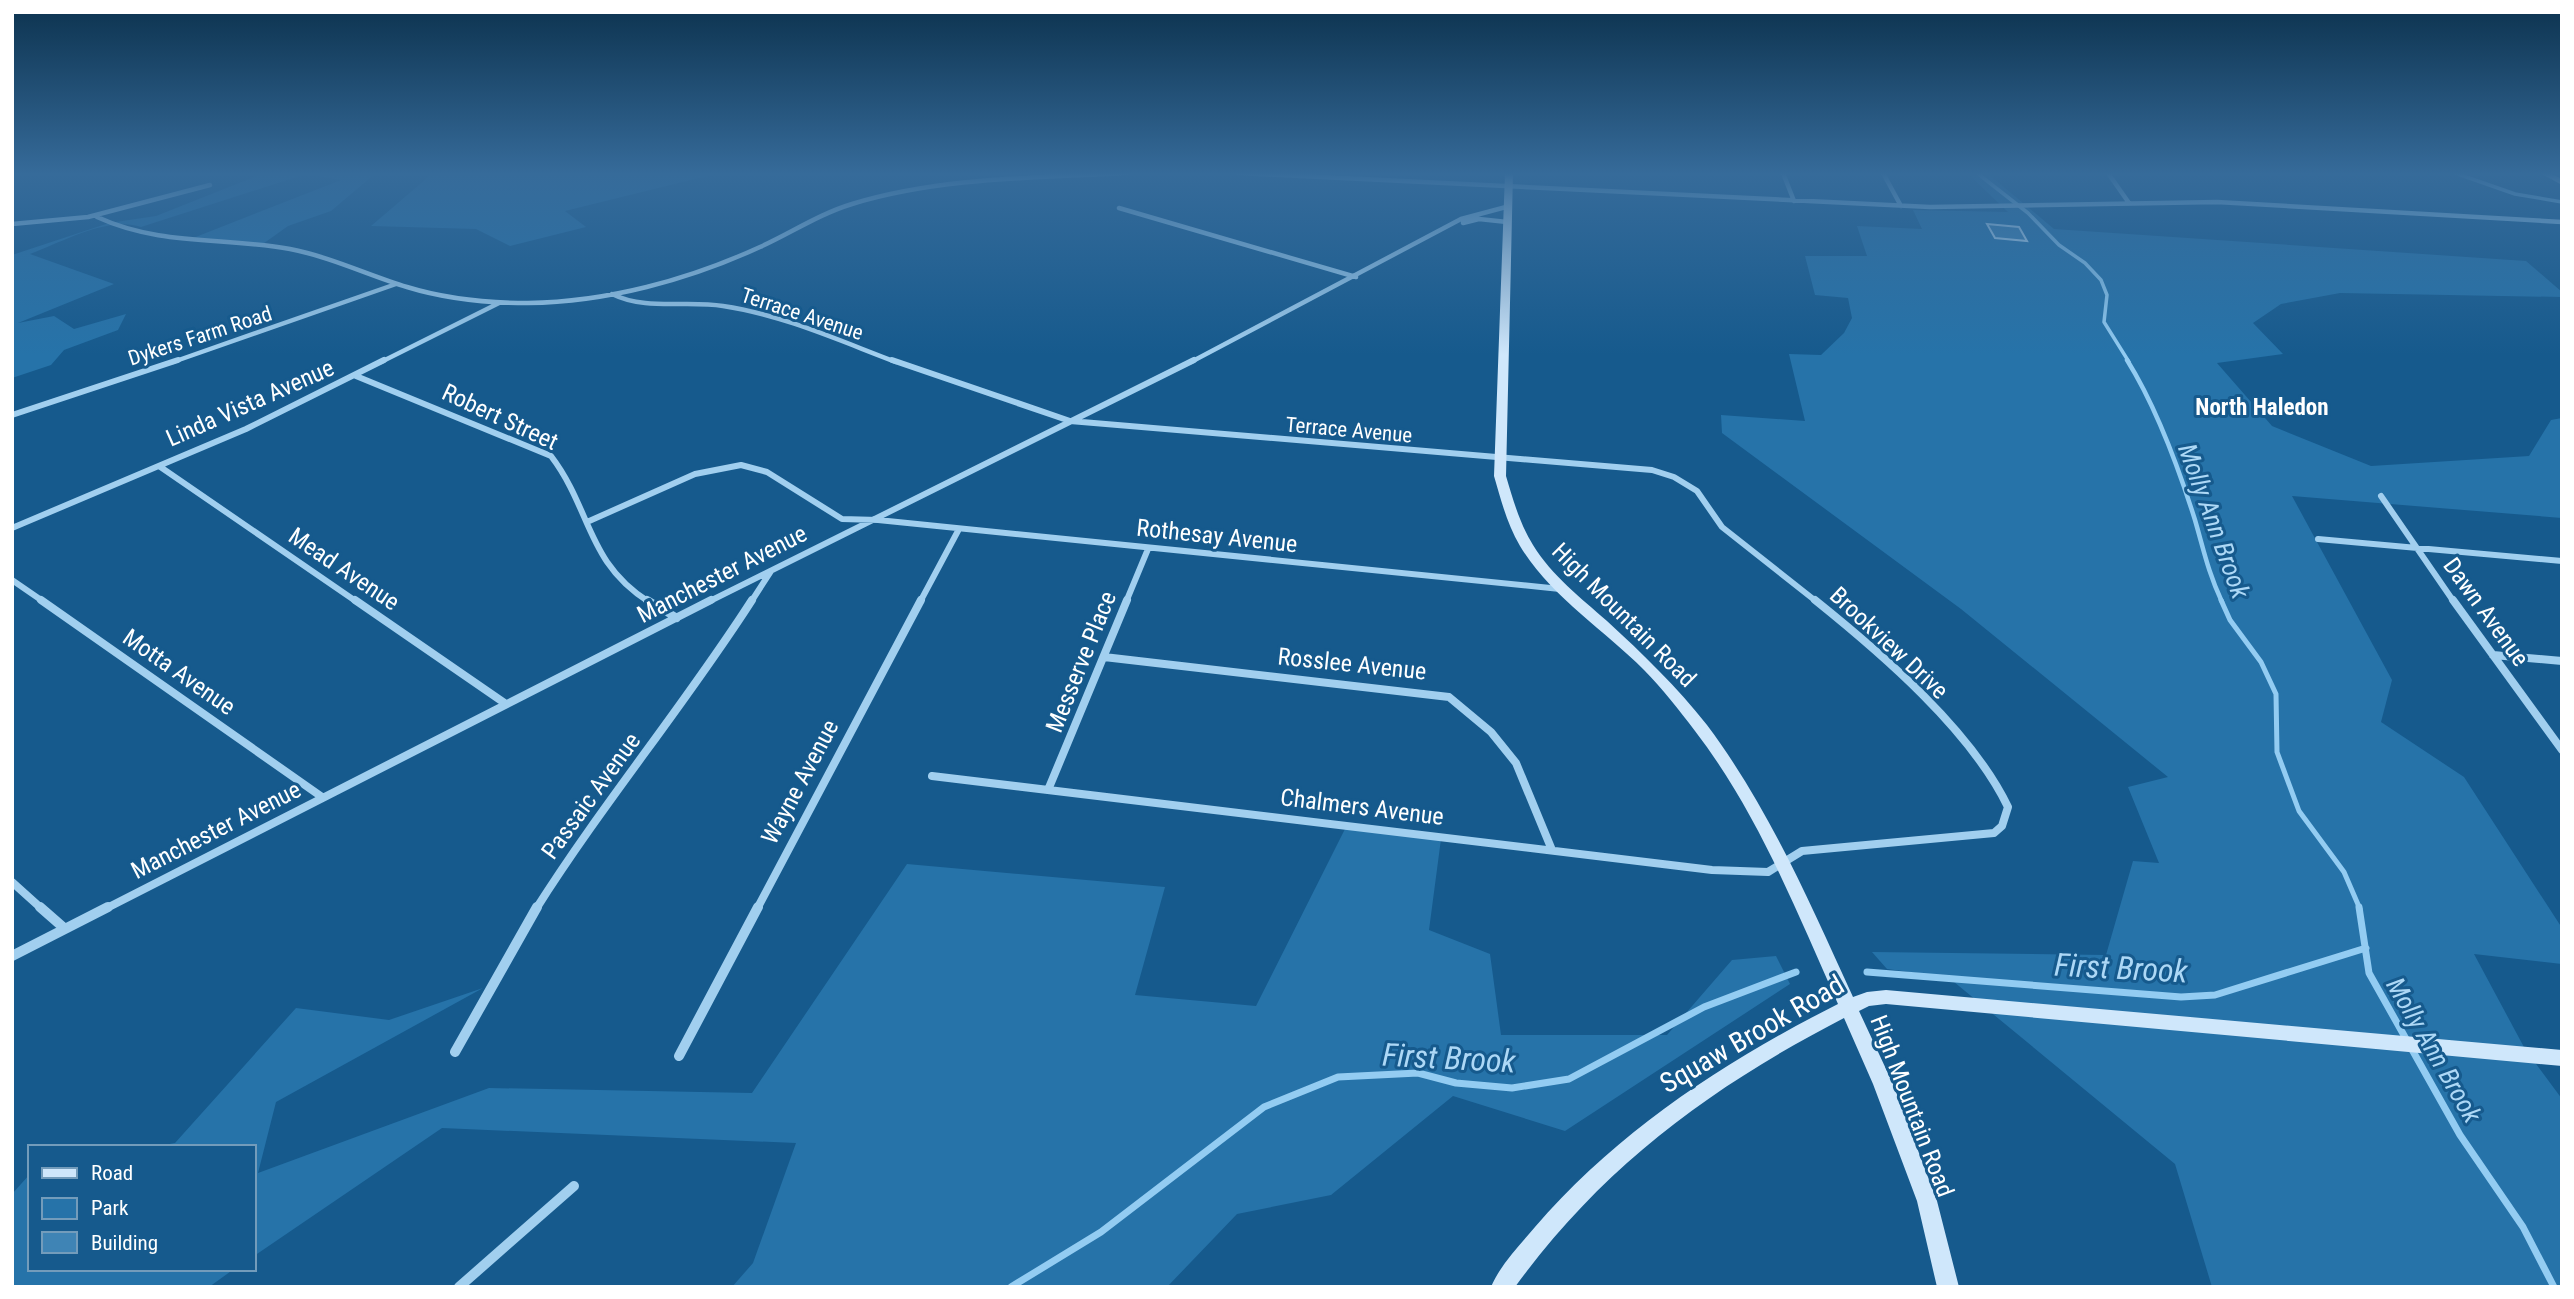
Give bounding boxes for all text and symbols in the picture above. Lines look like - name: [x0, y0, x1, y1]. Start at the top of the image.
- street label: Terrace Avenue: [738, 283, 866, 345]
- street label: Dykers Farm Road: [125, 301, 275, 371]
- street label: Linda Vista Avenue: [162, 353, 338, 453]
- street label: Robert Street: [438, 378, 562, 456]
- district label: North Haledon: [2195, 394, 2329, 421]
- street label: Terrace Avenue: [1285, 413, 1413, 448]
- water label: Molly Ann Brook: [2172, 440, 2256, 603]
- street label: Rothesay Avenue: [1135, 514, 1299, 558]
- street label: Manchester Avenue: [633, 519, 811, 629]
- street label: Mead Avenue: [283, 522, 405, 616]
- street label: High Mountain Road: [1546, 537, 1702, 693]
- street label: Dawn Avenue: [2437, 552, 2535, 672]
- street label: Brookview Drive: [1824, 581, 1954, 705]
- street label: Messerve Place: [1040, 587, 1122, 737]
- street label: Motta Avenue: [118, 623, 240, 721]
- street label: Rosslee Avenue: [1276, 642, 1428, 686]
- street label: Wayne Avenue: [756, 715, 844, 849]
- street label: Passaic Avenue: [536, 727, 646, 865]
- street label: Manchester Avenue: [127, 775, 305, 885]
- street label: Chalmers Avenue: [1279, 783, 1445, 831]
- water label: First Brook: [2053, 946, 2190, 991]
- street label: Squaw Brook Road: [1654, 968, 1850, 1100]
- water label: Molly Ann Brook: [2380, 972, 2488, 1128]
- street label: High Mountain Road: [1864, 1011, 1960, 1201]
- water label: First Brook: [1381, 1036, 1518, 1081]
- legend: [28, 1145, 256, 1271]
- text: Road: [91, 1161, 133, 1185]
- text: Park: [91, 1196, 129, 1220]
- text: Building: [91, 1231, 158, 1255]

